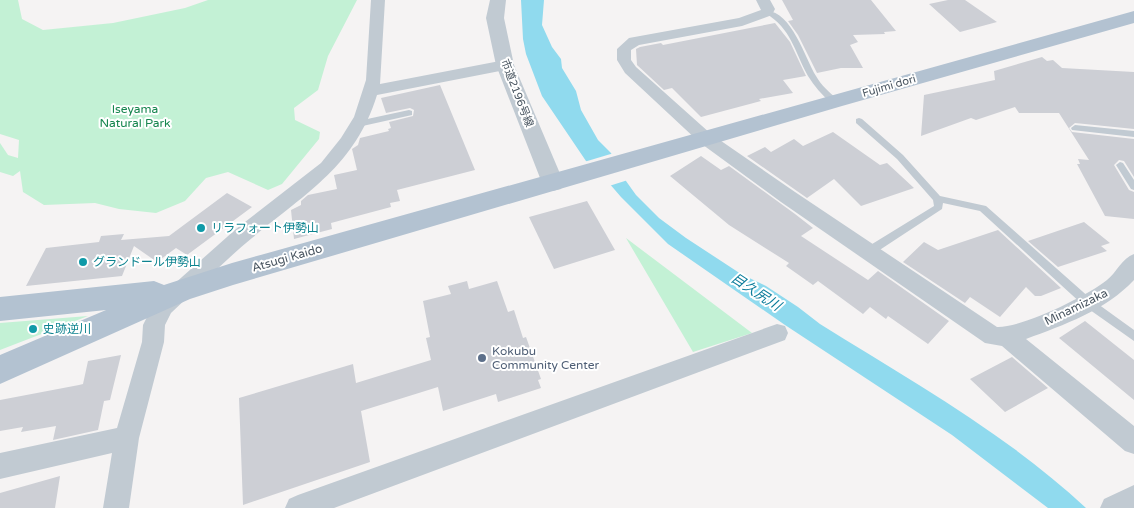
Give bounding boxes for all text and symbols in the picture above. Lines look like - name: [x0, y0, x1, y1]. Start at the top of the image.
- street label: 市道2196号線: [498, 57, 536, 129]
- street label: Fujimi dori: [861, 72, 917, 100]
- park label: Iseyama Natural Park: [99, 102, 171, 130]
- place label: リラフォート伊勢山: [211, 221, 319, 235]
- marker: リラフォート伊勢山: [195, 222, 207, 234]
- street label: Atsugi Kaido: [250, 241, 324, 275]
- place label: グランドール伊勢山: [93, 255, 201, 269]
- marker: グランドール伊勢山: [77, 256, 89, 268]
- water label: 目久尻川: [728, 270, 786, 315]
- street label: Minamizaka: [1042, 286, 1110, 328]
- place label: 史跡逆川: [43, 322, 91, 336]
- marker: 史跡逆川: [27, 323, 39, 335]
- place label: Kokubu Community Center: [492, 344, 600, 372]
- marker: Kokubu Community Center: [476, 352, 488, 364]

